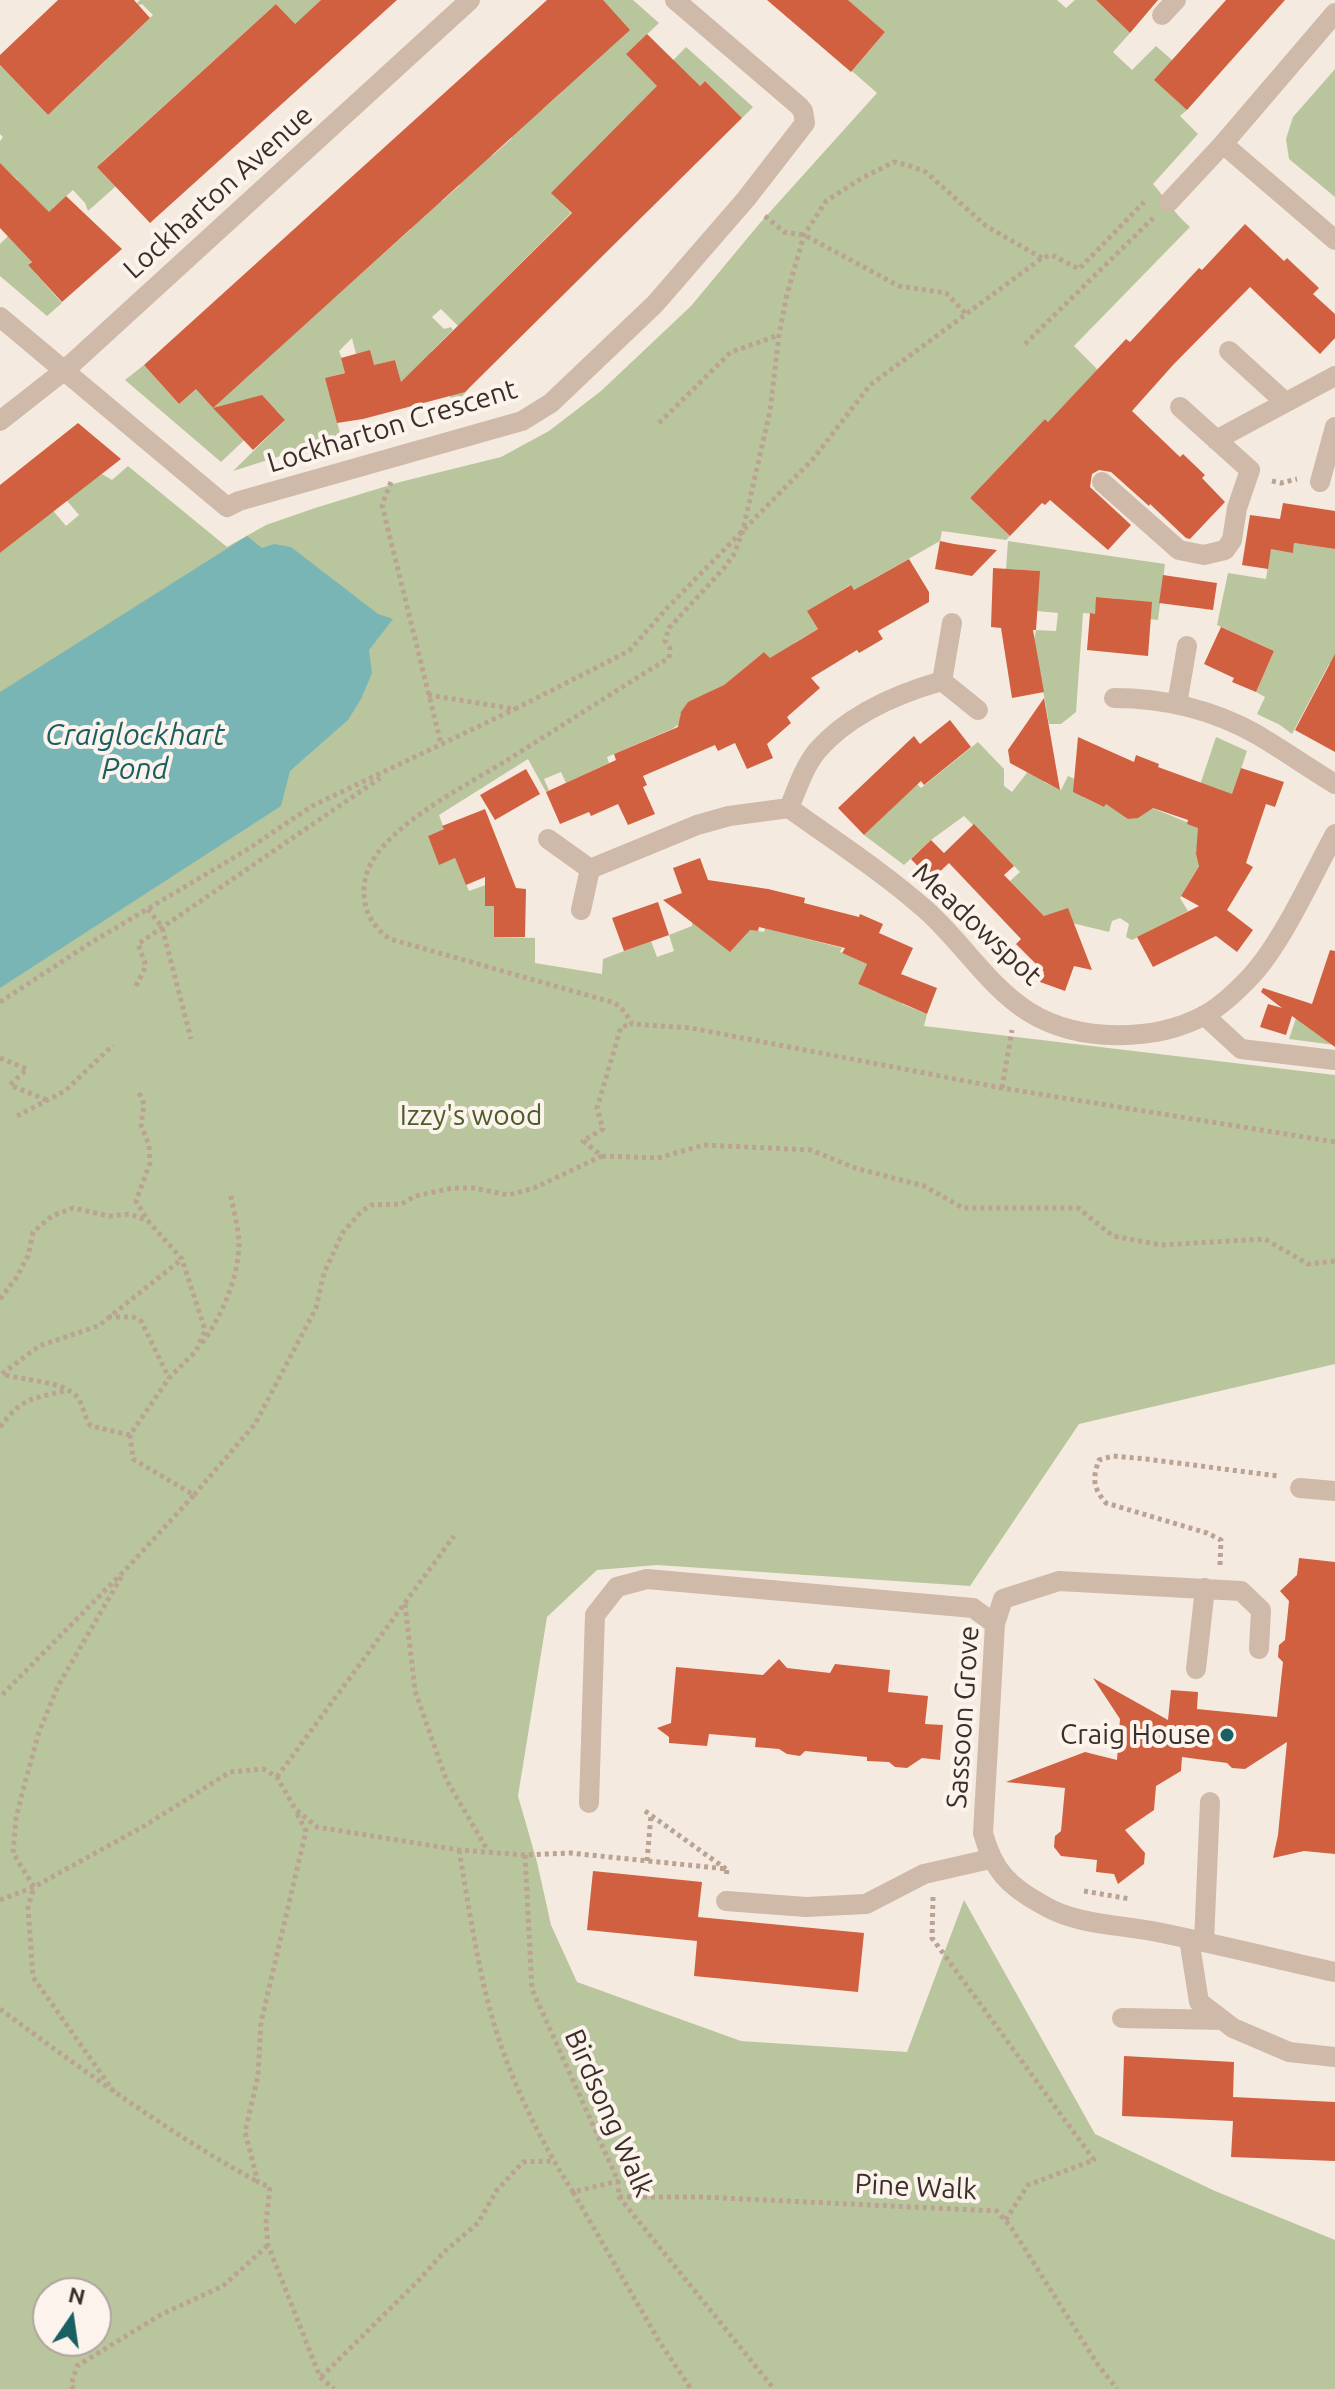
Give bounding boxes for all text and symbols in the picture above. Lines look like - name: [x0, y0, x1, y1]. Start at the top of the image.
- street label: Lockharton Avenue: [117, 98, 319, 286]
- street label: Lockharton Crescent: [263, 372, 521, 480]
- water label: Craiglockhart Pond: [45, 717, 225, 788]
- street label: Meadowspot: [905, 856, 1049, 992]
- park label: Izzy's wood: [400, 1099, 542, 1133]
- street label: Sassoon Grove: [940, 1625, 986, 1809]
- place label: Craig House: [1060, 1718, 1211, 1752]
- marker: Craig House: [1218, 1726, 1236, 1744]
- street label: Birdsong Walk: [557, 2024, 661, 2202]
- street label: Pine Walk: [854, 2167, 978, 2207]
- north arrow: [32, 2277, 112, 2357]
- text: N: [66, 2281, 88, 2309]

